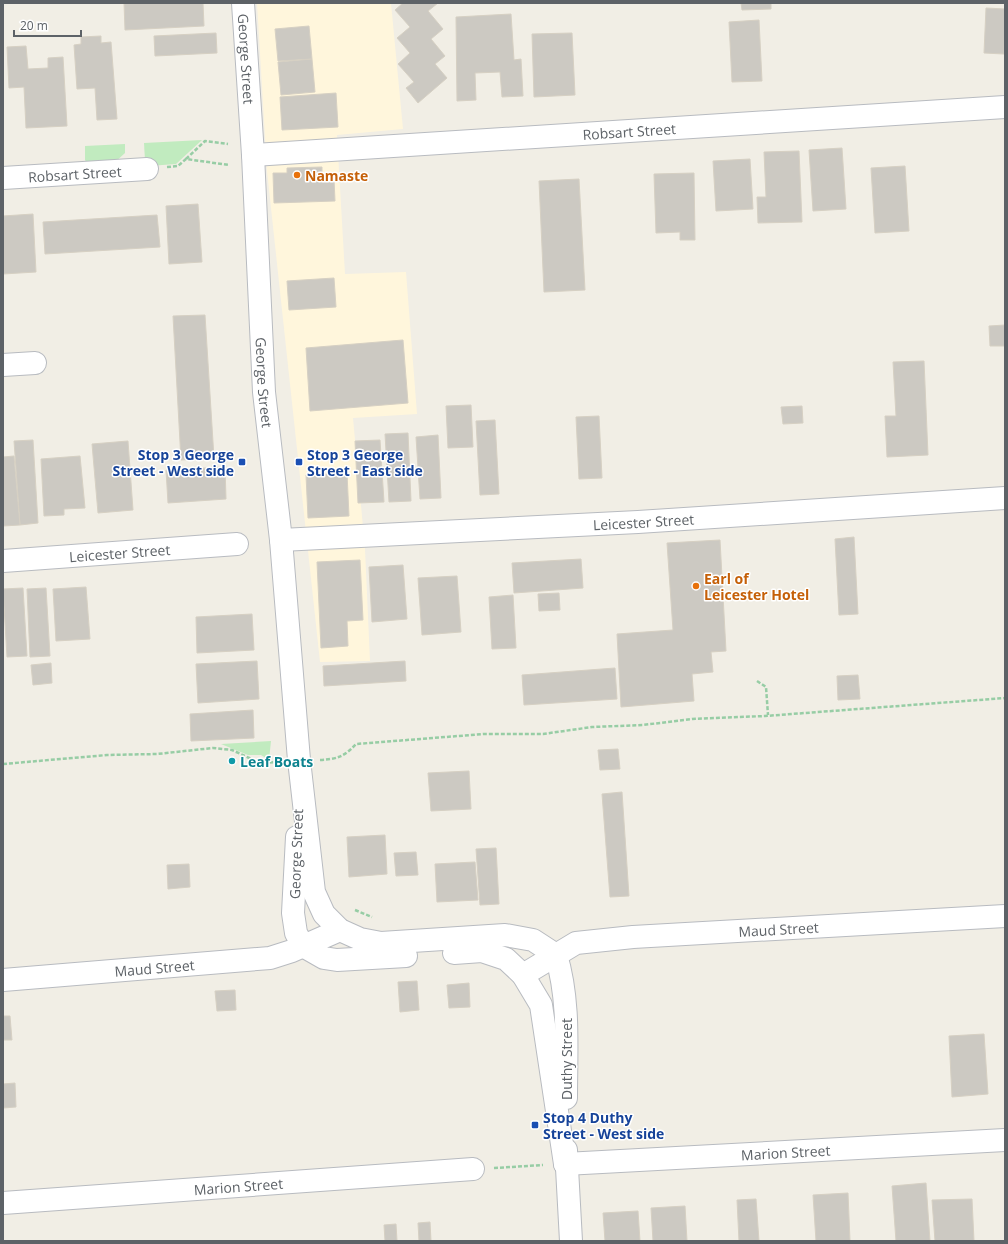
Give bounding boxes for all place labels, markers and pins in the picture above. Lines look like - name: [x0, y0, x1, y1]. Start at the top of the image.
- place label: Namaste: [305, 166, 368, 185]
- marker: Namaste: [292, 170, 302, 180]
- place label: Stop 3 George Street - West side: [113, 445, 234, 480]
- place label: Stop 3 George Street - East side: [307, 445, 423, 480]
- marker: Stop 3 George Street - West side: [237, 457, 247, 467]
- marker: Stop 3 George Street - East side: [294, 457, 304, 467]
- place label: Earl of Leicester Hotel: [704, 569, 809, 604]
- marker: Earl of Leicester Hotel: [691, 581, 701, 591]
- place label: Leaf Boats: [240, 752, 313, 771]
- marker: Leaf Boats: [227, 756, 237, 766]
- place label: Stop 4 Duthy Street - West side: [543, 1108, 664, 1143]
- marker: Stop 4 Duthy Street - West side: [530, 1120, 540, 1130]

